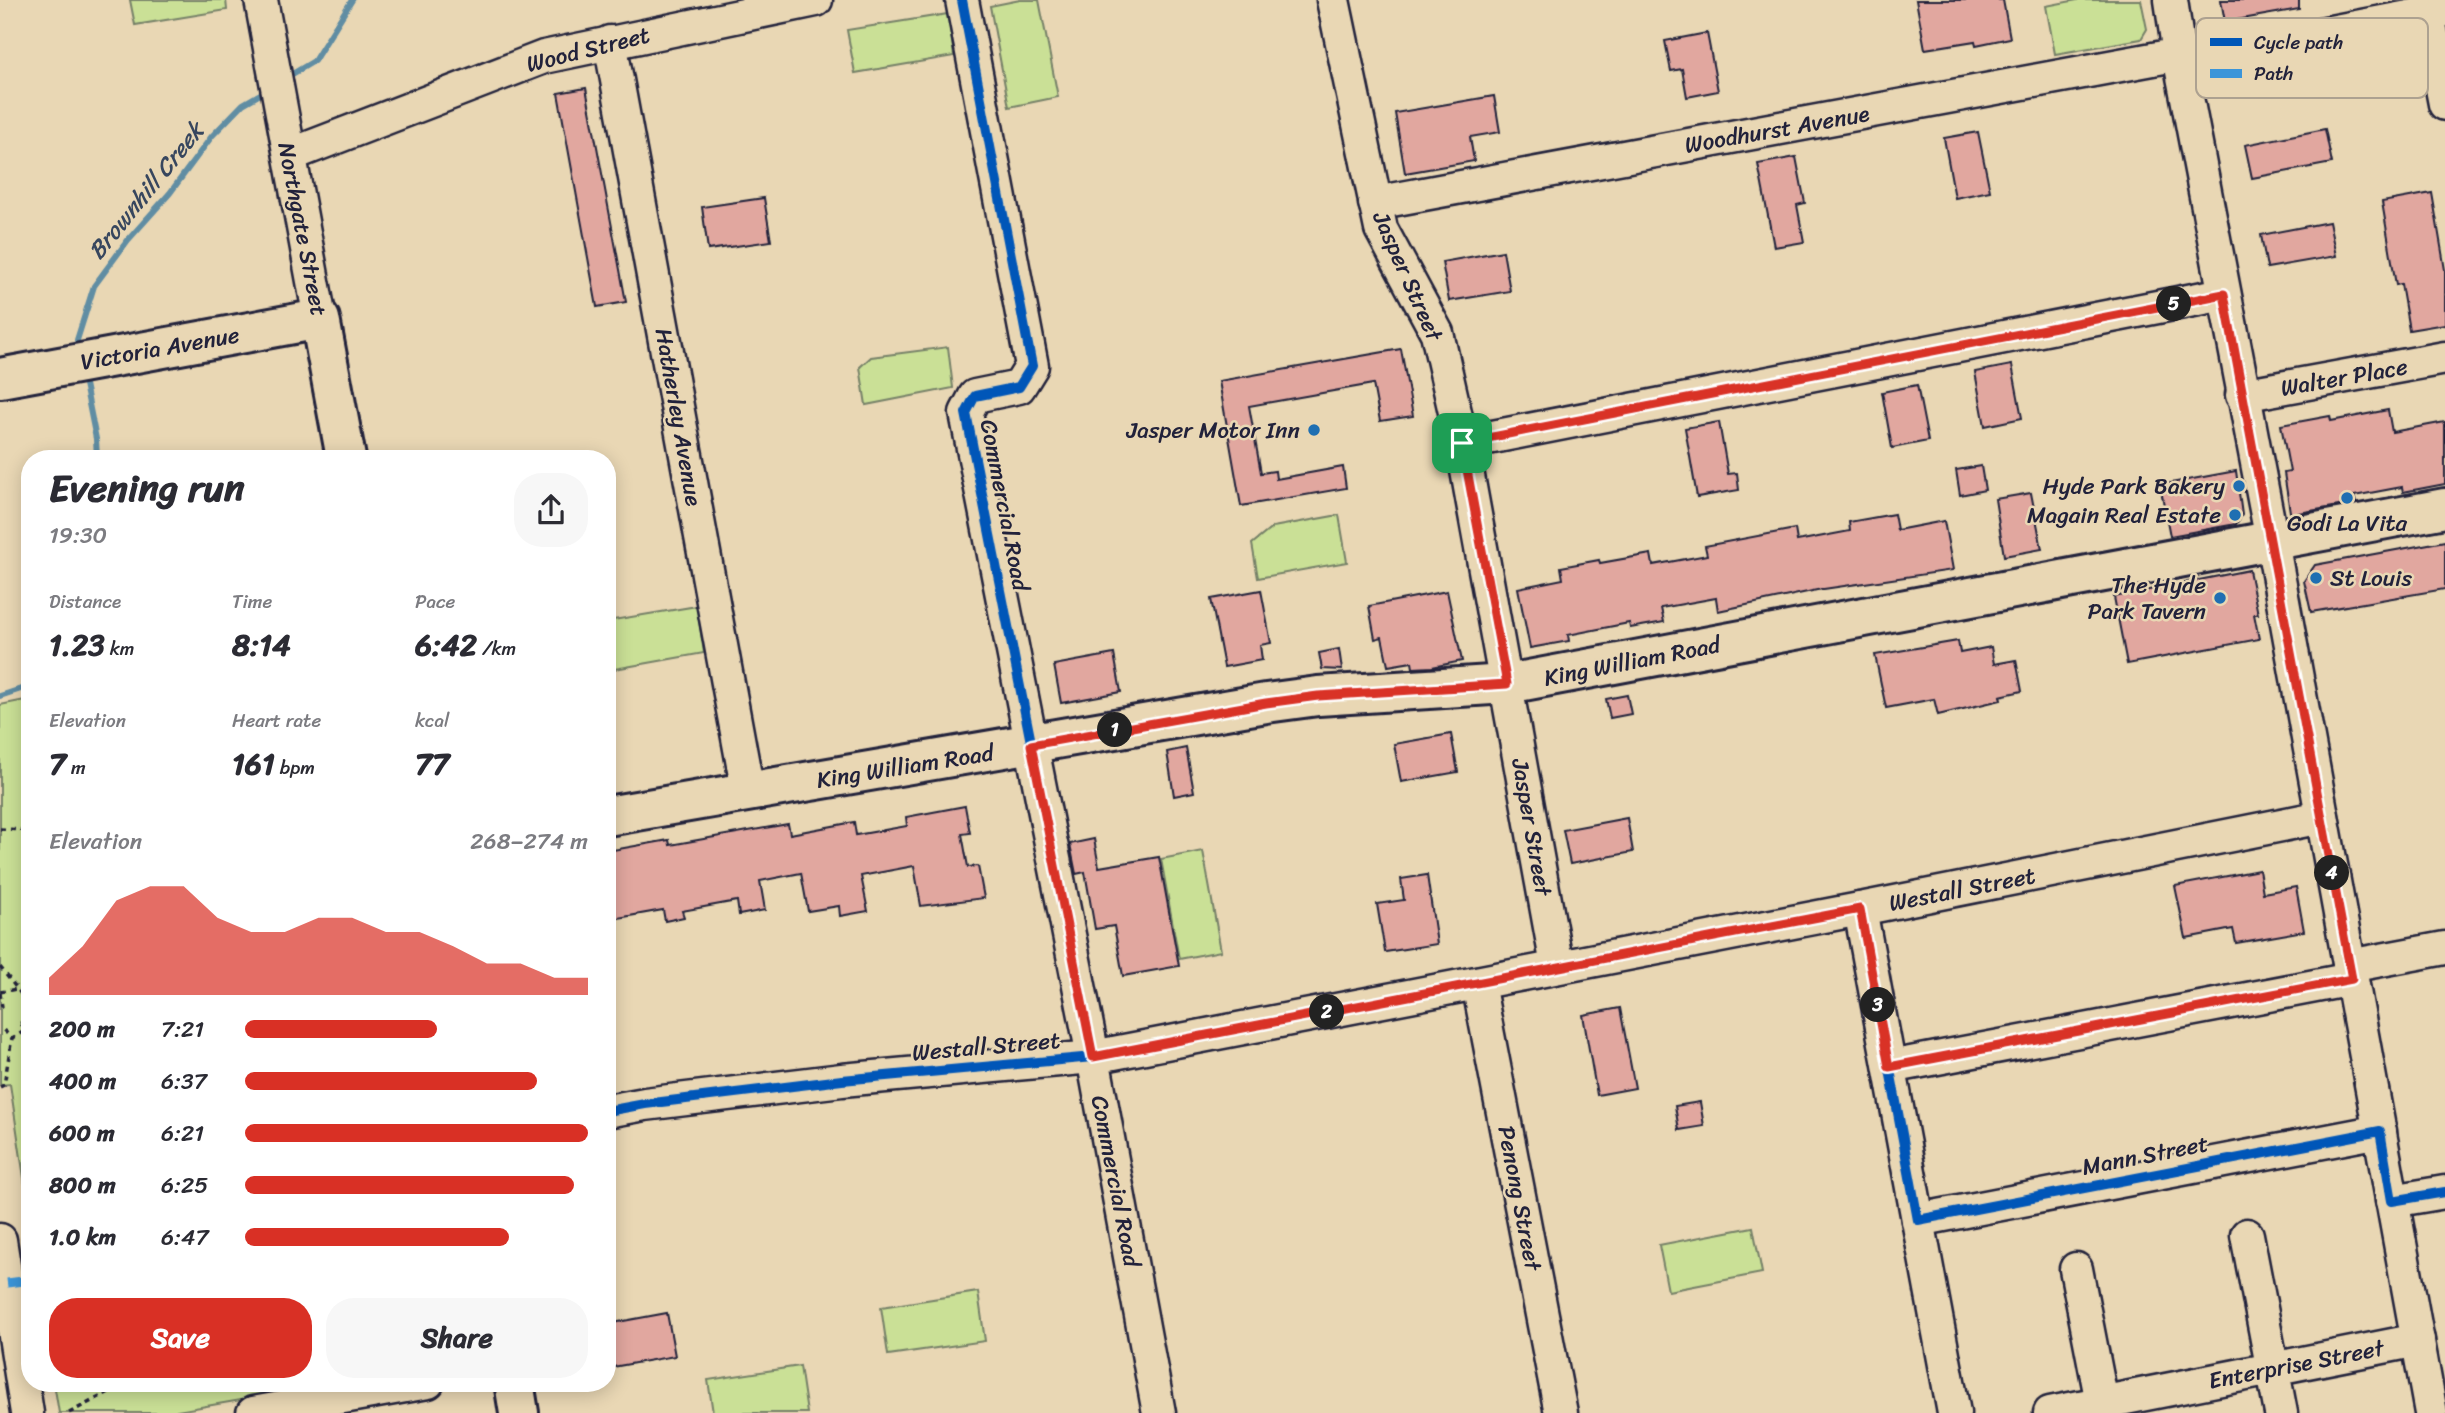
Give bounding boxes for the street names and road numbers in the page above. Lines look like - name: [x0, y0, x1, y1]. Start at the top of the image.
- street label: Wood Street: [522, 14, 654, 85]
- street label: Woodhurst Avenue: [1681, 93, 1873, 166]
- street label: Northgate Street: [266, 139, 339, 320]
- street label: Jasper Street: [1360, 204, 1455, 349]
- street label: Victoria Avenue: [77, 314, 243, 383]
- street label: Hatherley Avenue: [643, 325, 714, 509]
- street label: Walter Place: [2277, 346, 2411, 409]
- street label: Commercial Road: [968, 416, 1042, 596]
- street label: King William Road: [1540, 624, 1726, 699]
- street label: King William Road: [814, 732, 998, 801]
- street label: Jasper Street: [1499, 754, 1564, 900]
- street label: Westall Street: [1885, 855, 2039, 924]
- street label: Westall Street: [910, 1020, 1062, 1073]
- street label: Commercial Road: [1079, 1092, 1153, 1272]
- street label: Penong Street: [1485, 1122, 1554, 1276]
- street label: Mann Street: [2078, 1123, 2212, 1188]
- street label: Enterprise Street: [2205, 1327, 2389, 1402]

